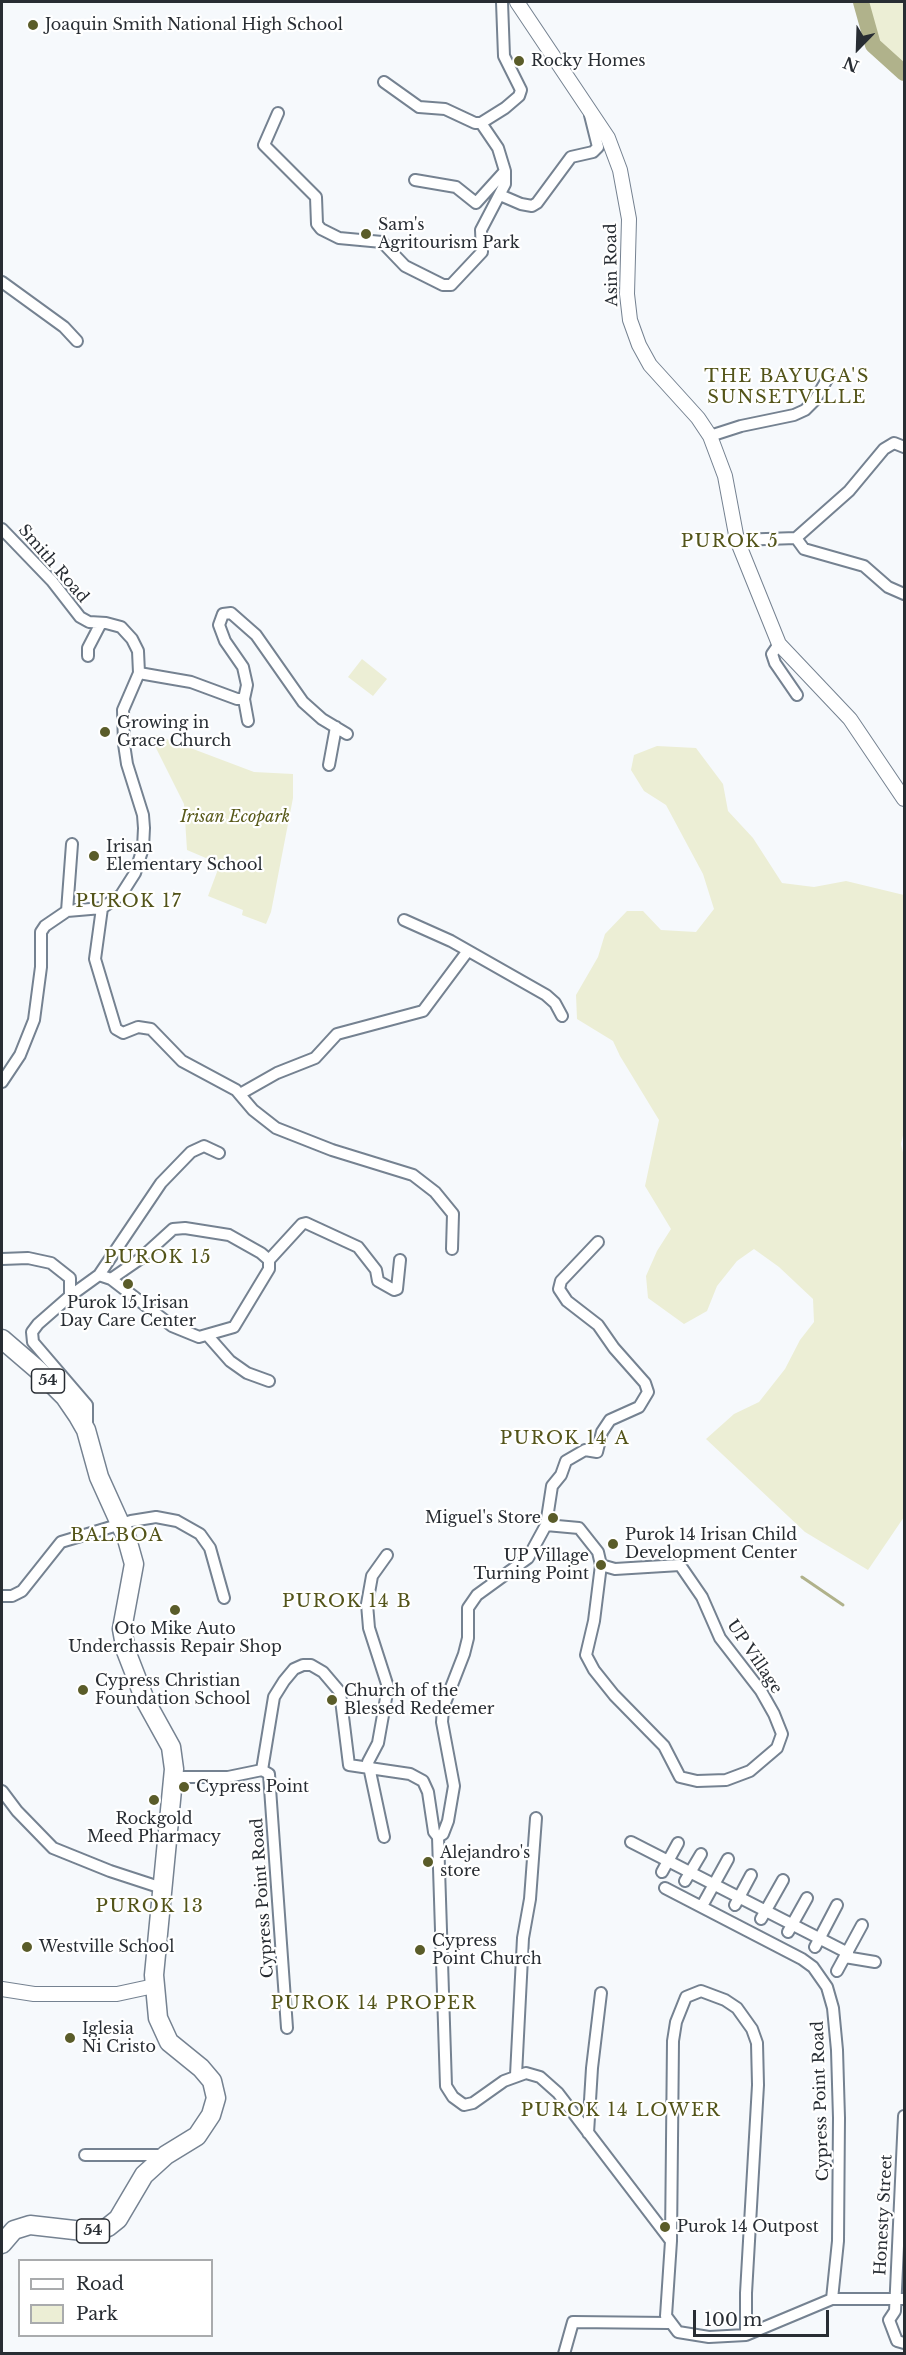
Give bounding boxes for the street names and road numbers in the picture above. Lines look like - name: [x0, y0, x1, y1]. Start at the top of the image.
- street label: Asin Road: [602, 223, 622, 307]
- street label: Smith Road: [14, 521, 92, 607]
- road number: 54: [32, 1369, 64, 1393]
- street label: UP Village: [722, 1616, 786, 1698]
- street label: Cypress Point Road: [248, 1817, 278, 1979]
- street label: Cypress Point Road: [809, 2021, 833, 2181]
- street label: Honesty Street: [871, 2154, 897, 2276]
- road number: 54: [76, 2219, 110, 2243]

